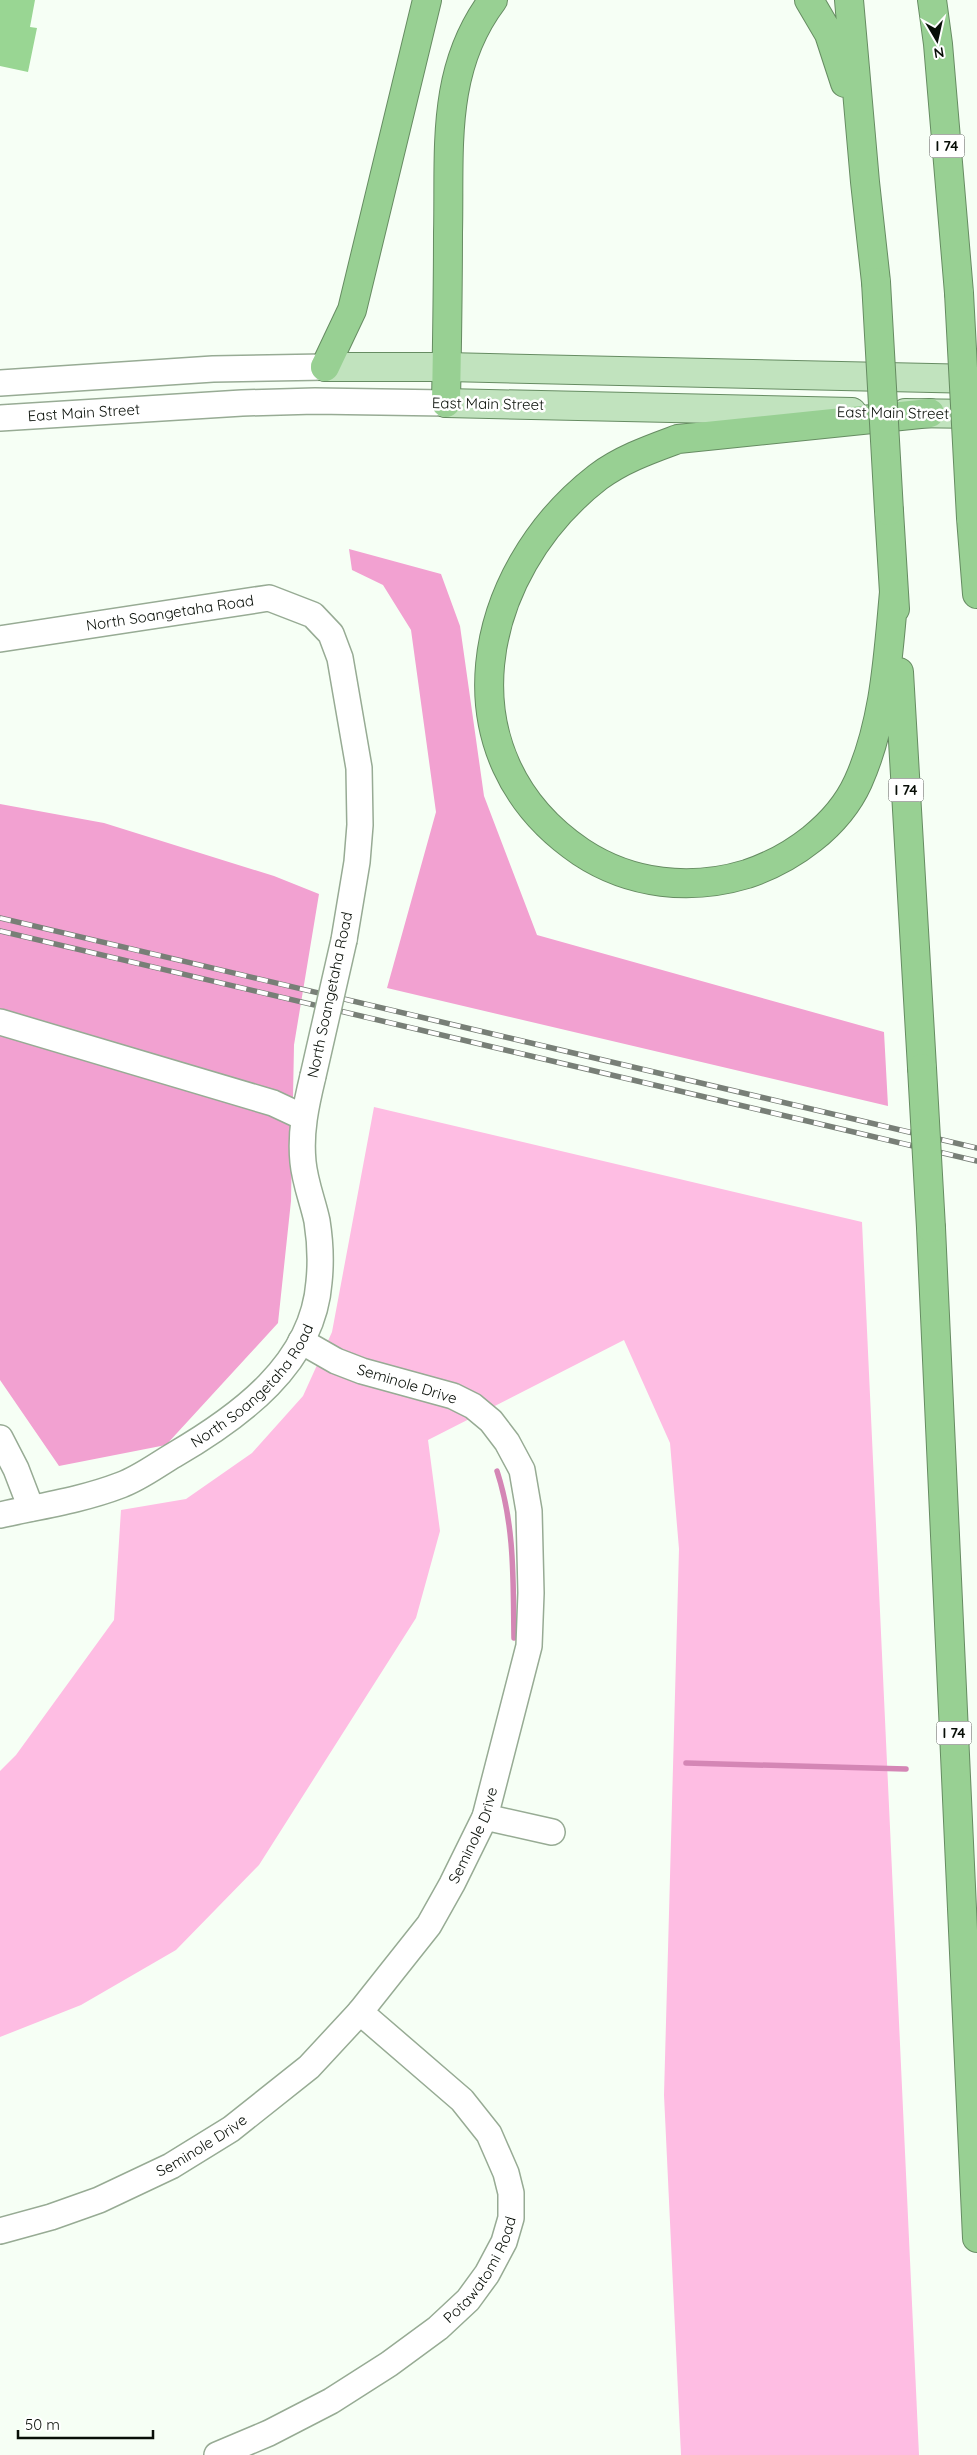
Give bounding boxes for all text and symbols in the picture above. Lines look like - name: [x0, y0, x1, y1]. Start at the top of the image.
- north arrow: [912, 15, 962, 65]
- text: N: [933, 43, 946, 63]
- road number: I 74: [930, 134, 964, 158]
- street label: East Main Street: [432, 393, 544, 414]
- street label: East Main Street: [27, 399, 140, 425]
- street label: East Main Street: [837, 402, 949, 423]
- street label: North Soangetaha Road: [85, 590, 255, 635]
- road number: I 74: [888, 778, 924, 802]
- street label: North Soangetaha Road: [303, 910, 356, 1080]
- street label: North Soangetaha Road: [187, 1321, 317, 1452]
- street label: Seminole Drive: [355, 1359, 459, 1408]
- road number: I 74: [936, 1722, 972, 1745]
- street label: Seminole Drive: [444, 1785, 501, 1887]
- street label: Seminole Drive: [153, 2110, 251, 2181]
- street label: Potawatomi Road: [439, 2214, 520, 2327]
- scale bar: [18, 2408, 152, 2440]
- text: 50 m: [25, 2415, 60, 2434]

